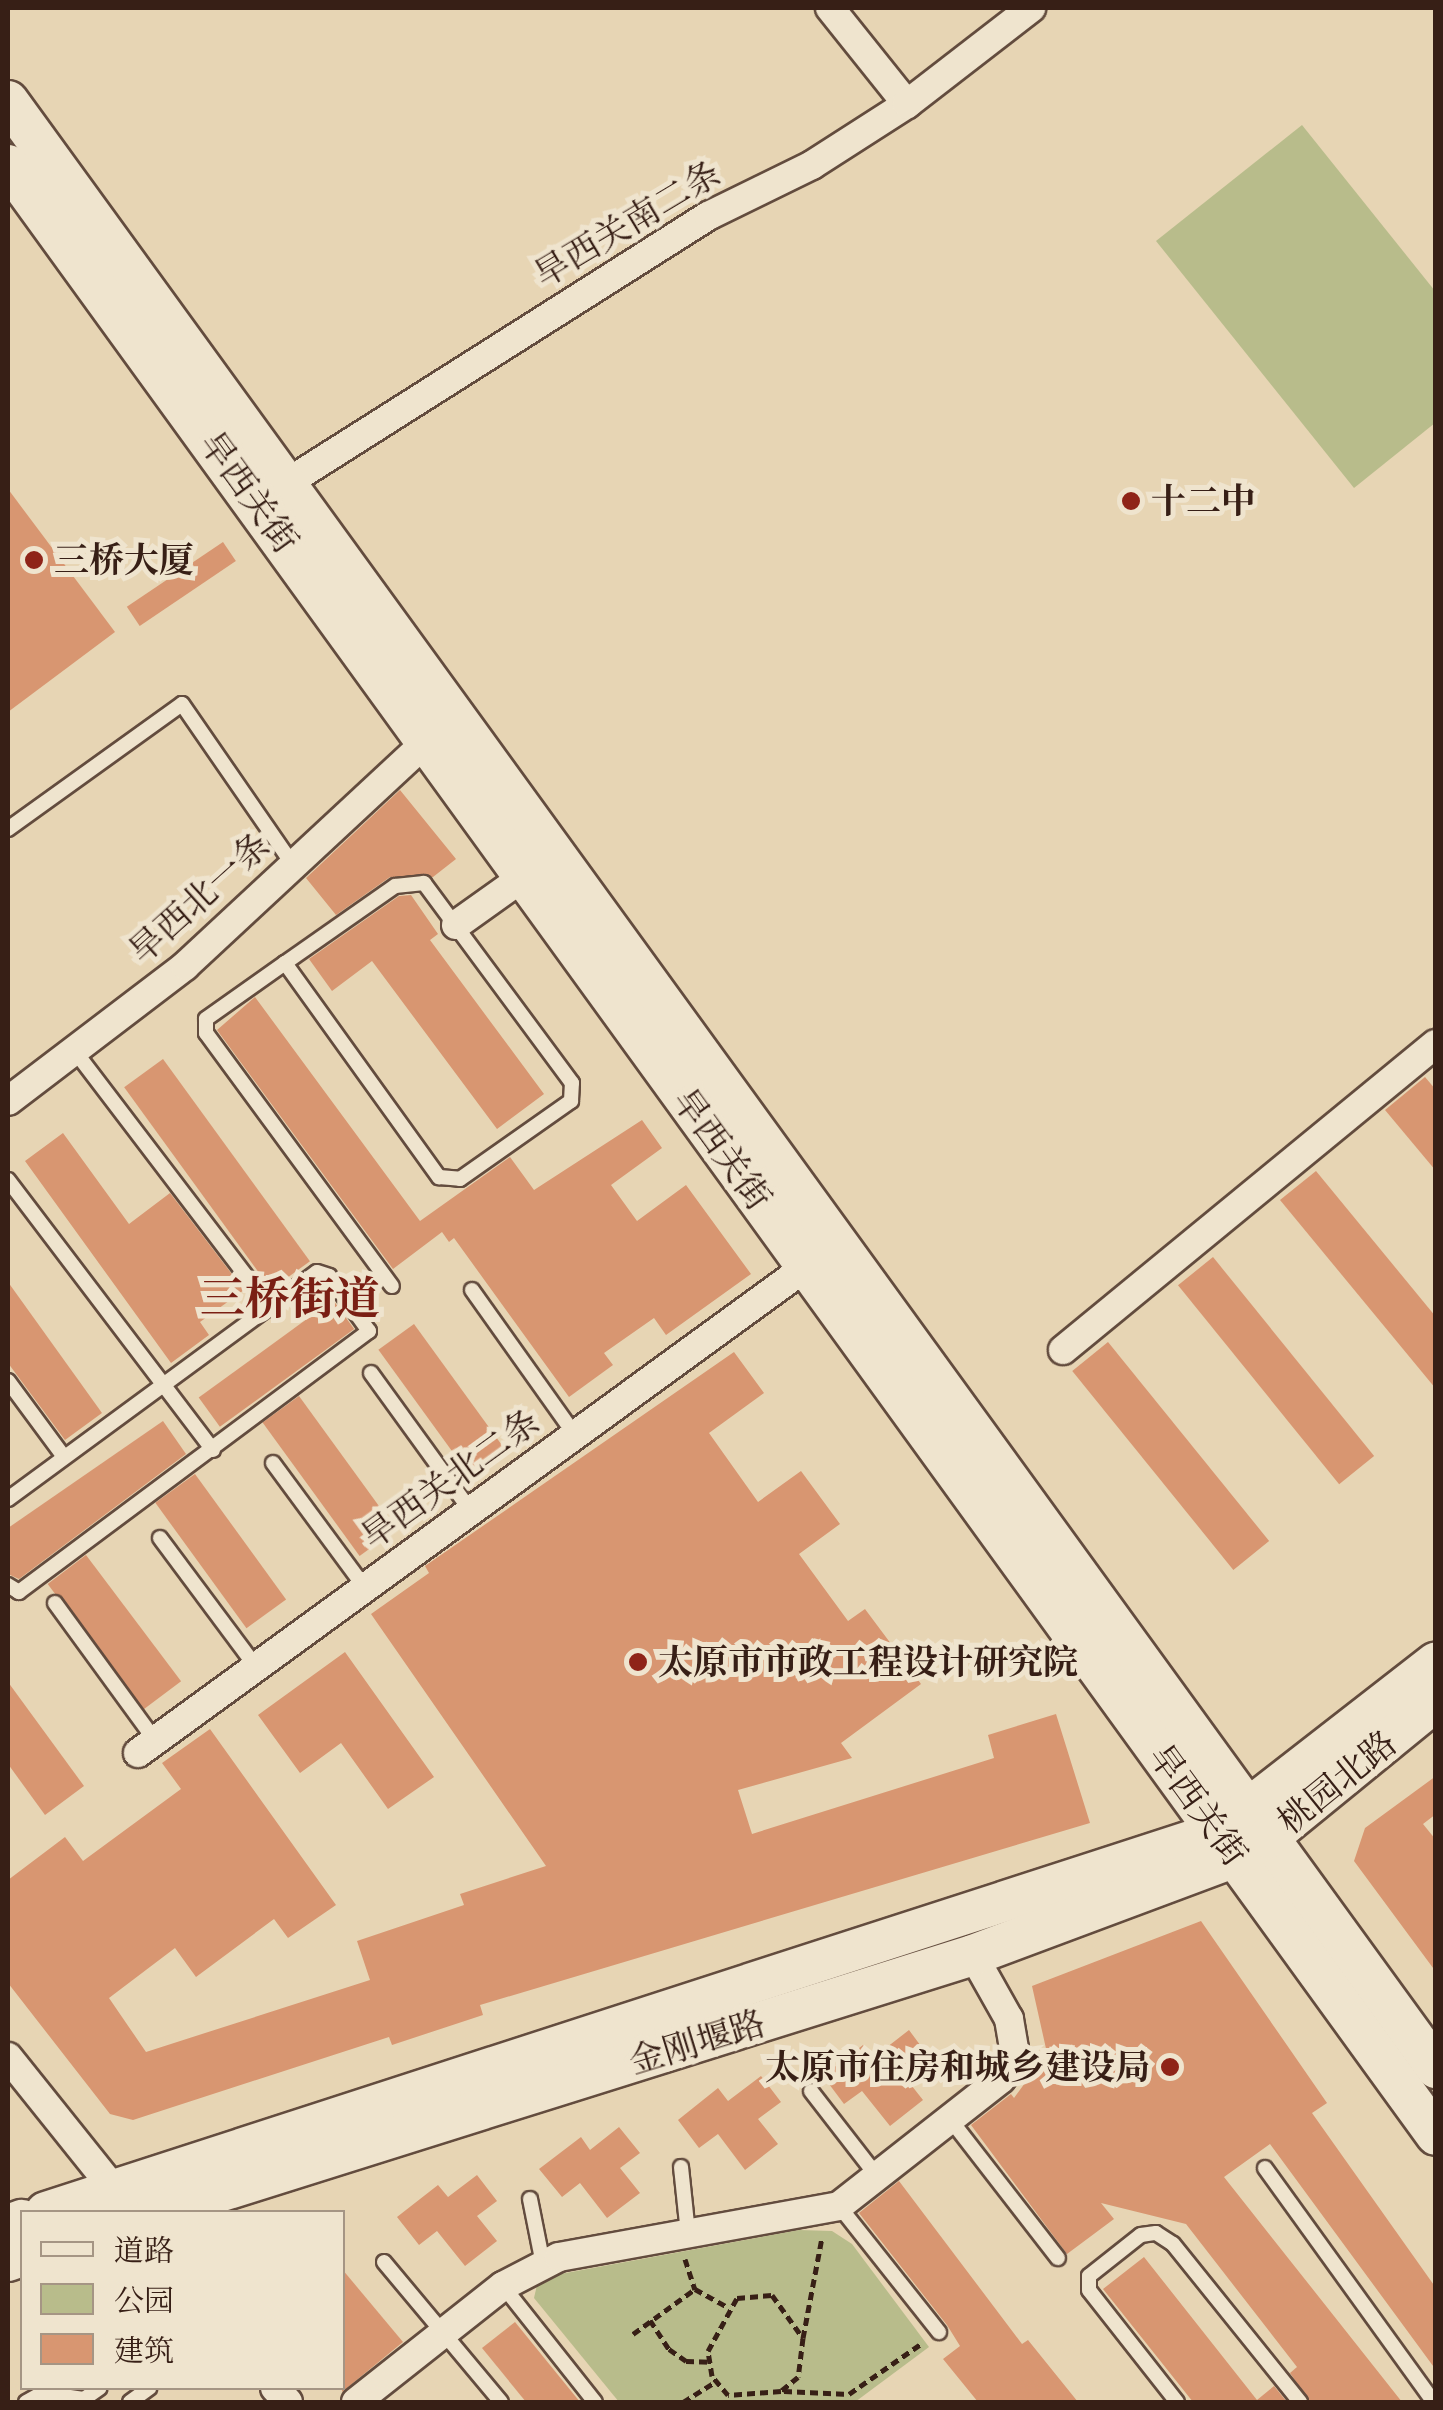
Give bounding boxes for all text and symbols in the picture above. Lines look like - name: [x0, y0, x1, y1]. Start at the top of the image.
- street label: 旱西关南二条: [526, 152, 728, 296]
- street label: 旱西关街: [191, 423, 307, 561]
- place label: 十二中: [1151, 480, 1256, 522]
- marker: 十二中: [1120, 490, 1142, 512]
- place label: 三桥大厦: [54, 539, 194, 581]
- marker: 三桥大厦: [23, 549, 45, 571]
- street label: 旱西北一条: [120, 824, 278, 972]
- street label: 旱西关街: [664, 1080, 780, 1218]
- district label: 三桥街道: [200, 1271, 380, 1325]
- street label: 旱西关北二条: [353, 1400, 547, 1558]
- place label: 太原市市政工程设计研究院: [658, 1641, 1078, 1683]
- marker: 太原市市政工程设计研究院: [627, 1651, 649, 1673]
- street label: 桃园北路: [1269, 1722, 1405, 1842]
- street label: 旱西关街: [1140, 1736, 1256, 1874]
- street label: 金刚堰路: [624, 2001, 770, 2083]
- place label: 太原市住房和城乡建设局: [765, 2046, 1150, 2088]
- marker: 太原市住房和城乡建设局: [1159, 2056, 1181, 2078]
- legend: [20, 2210, 345, 2390]
- text: 道路: [114, 2228, 174, 2272]
- text: 公园: [114, 2278, 174, 2322]
- text: 建筑: [114, 2328, 174, 2372]

